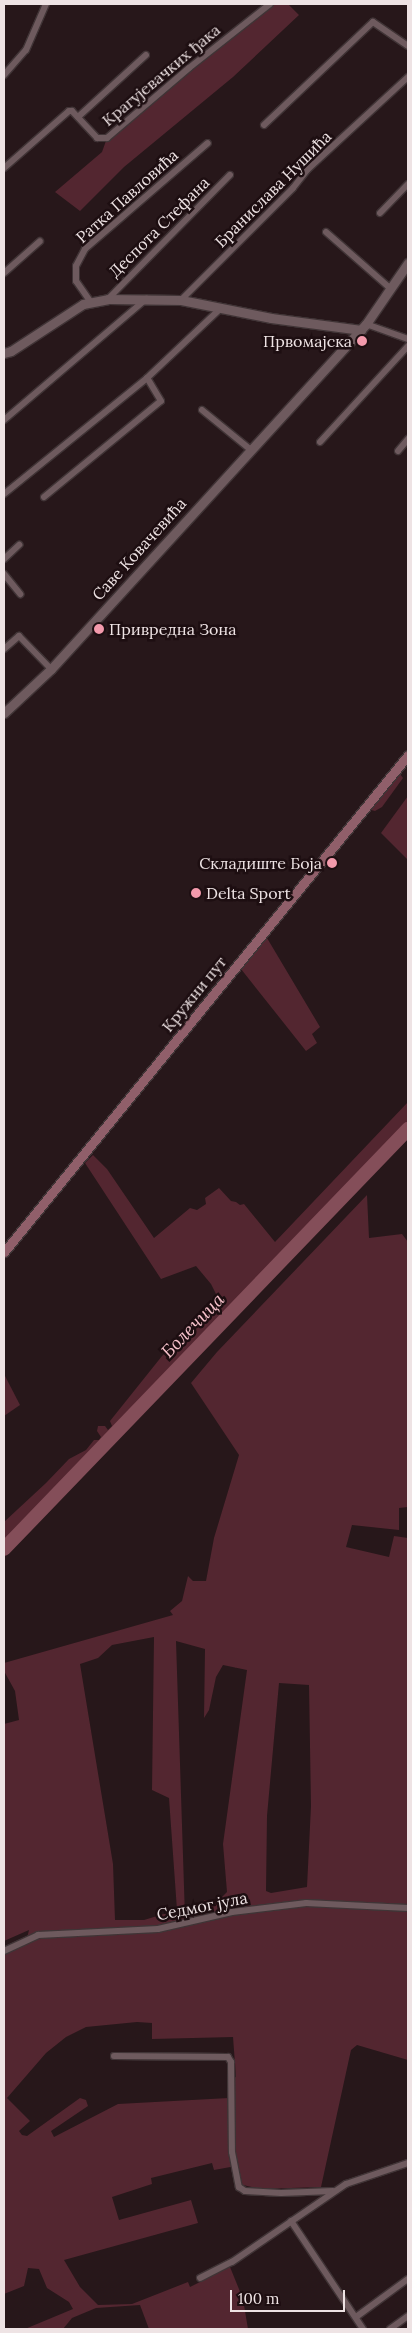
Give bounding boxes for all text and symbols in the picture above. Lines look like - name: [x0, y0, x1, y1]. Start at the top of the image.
- street label: Крагујевачких ђака: [98, 20, 224, 130]
- street label: Бранислава Нушића: [211, 127, 335, 251]
- street label: Ратка Павловића: [72, 145, 182, 247]
- street label: Деспота Стефана: [105, 173, 213, 281]
- place label: Првомајска: [263, 331, 352, 351]
- marker: Првомајска: [356, 335, 368, 347]
- street label: Саве Ковачевића: [88, 494, 190, 604]
- place label: Привредна Зона: [109, 619, 237, 639]
- marker: Привредна Зона: [93, 623, 105, 635]
- place label: Складиште Боја: [199, 853, 322, 873]
- marker: Складиште Боја: [326, 857, 338, 869]
- place label: Delta Sport: [206, 883, 291, 903]
- marker: Delta Sport: [190, 887, 202, 899]
- street label: Кружни пут: [158, 952, 230, 1036]
- water label: Болечица: [157, 1289, 229, 1363]
- street label: Седмог јула: [155, 1888, 249, 1924]
- scale bar: [232, 2280, 347, 2312]
- text: 100 m: [238, 2289, 279, 2308]

